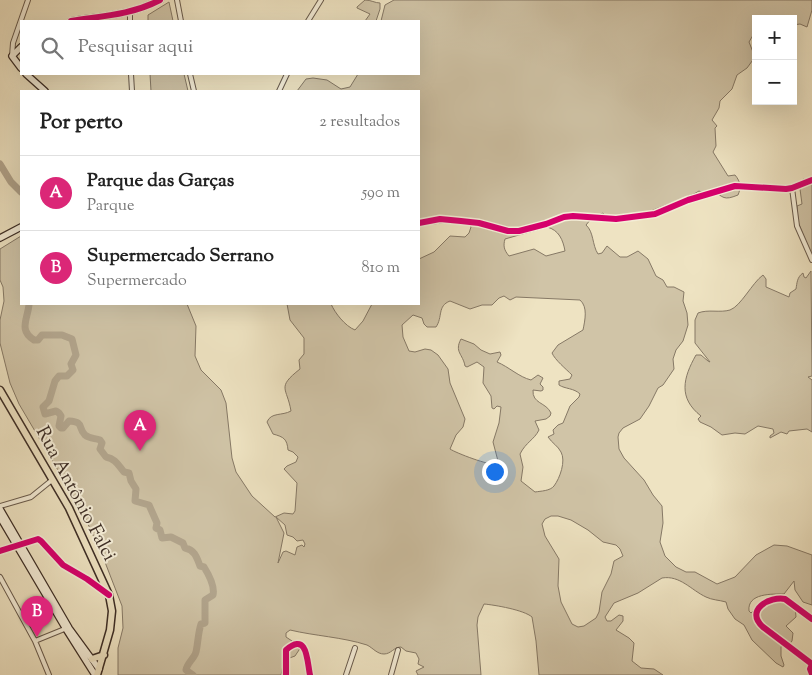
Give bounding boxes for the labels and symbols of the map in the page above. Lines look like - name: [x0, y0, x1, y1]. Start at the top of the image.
- pin: A: [124, 410, 156, 451]
- street label: Rua Antônio Falci: [28, 422, 122, 566]
- your location: [482, 459, 508, 485]
- pin: B: [21, 596, 53, 637]

